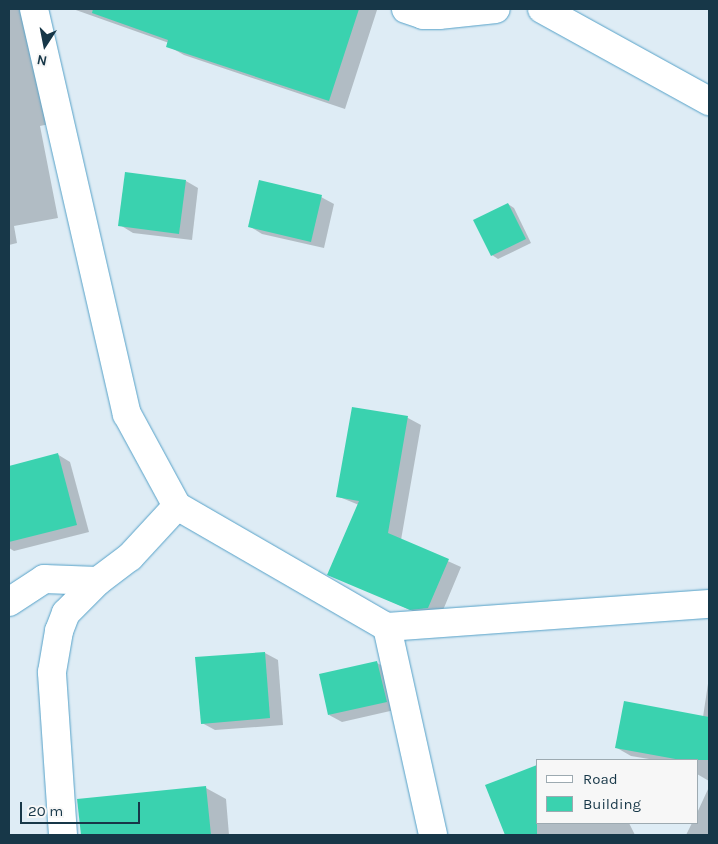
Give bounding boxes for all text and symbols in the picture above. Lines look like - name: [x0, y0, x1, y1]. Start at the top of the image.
- north arrow: [20, 20, 70, 70]
- text: N: [35, 51, 49, 70]
- legend: [536, 759, 698, 824]
- text: Road: [583, 770, 618, 788]
- scale bar: [22, 792, 142, 824]
- text: Building: [583, 795, 641, 813]
- text: 20 m: [28, 802, 63, 820]

